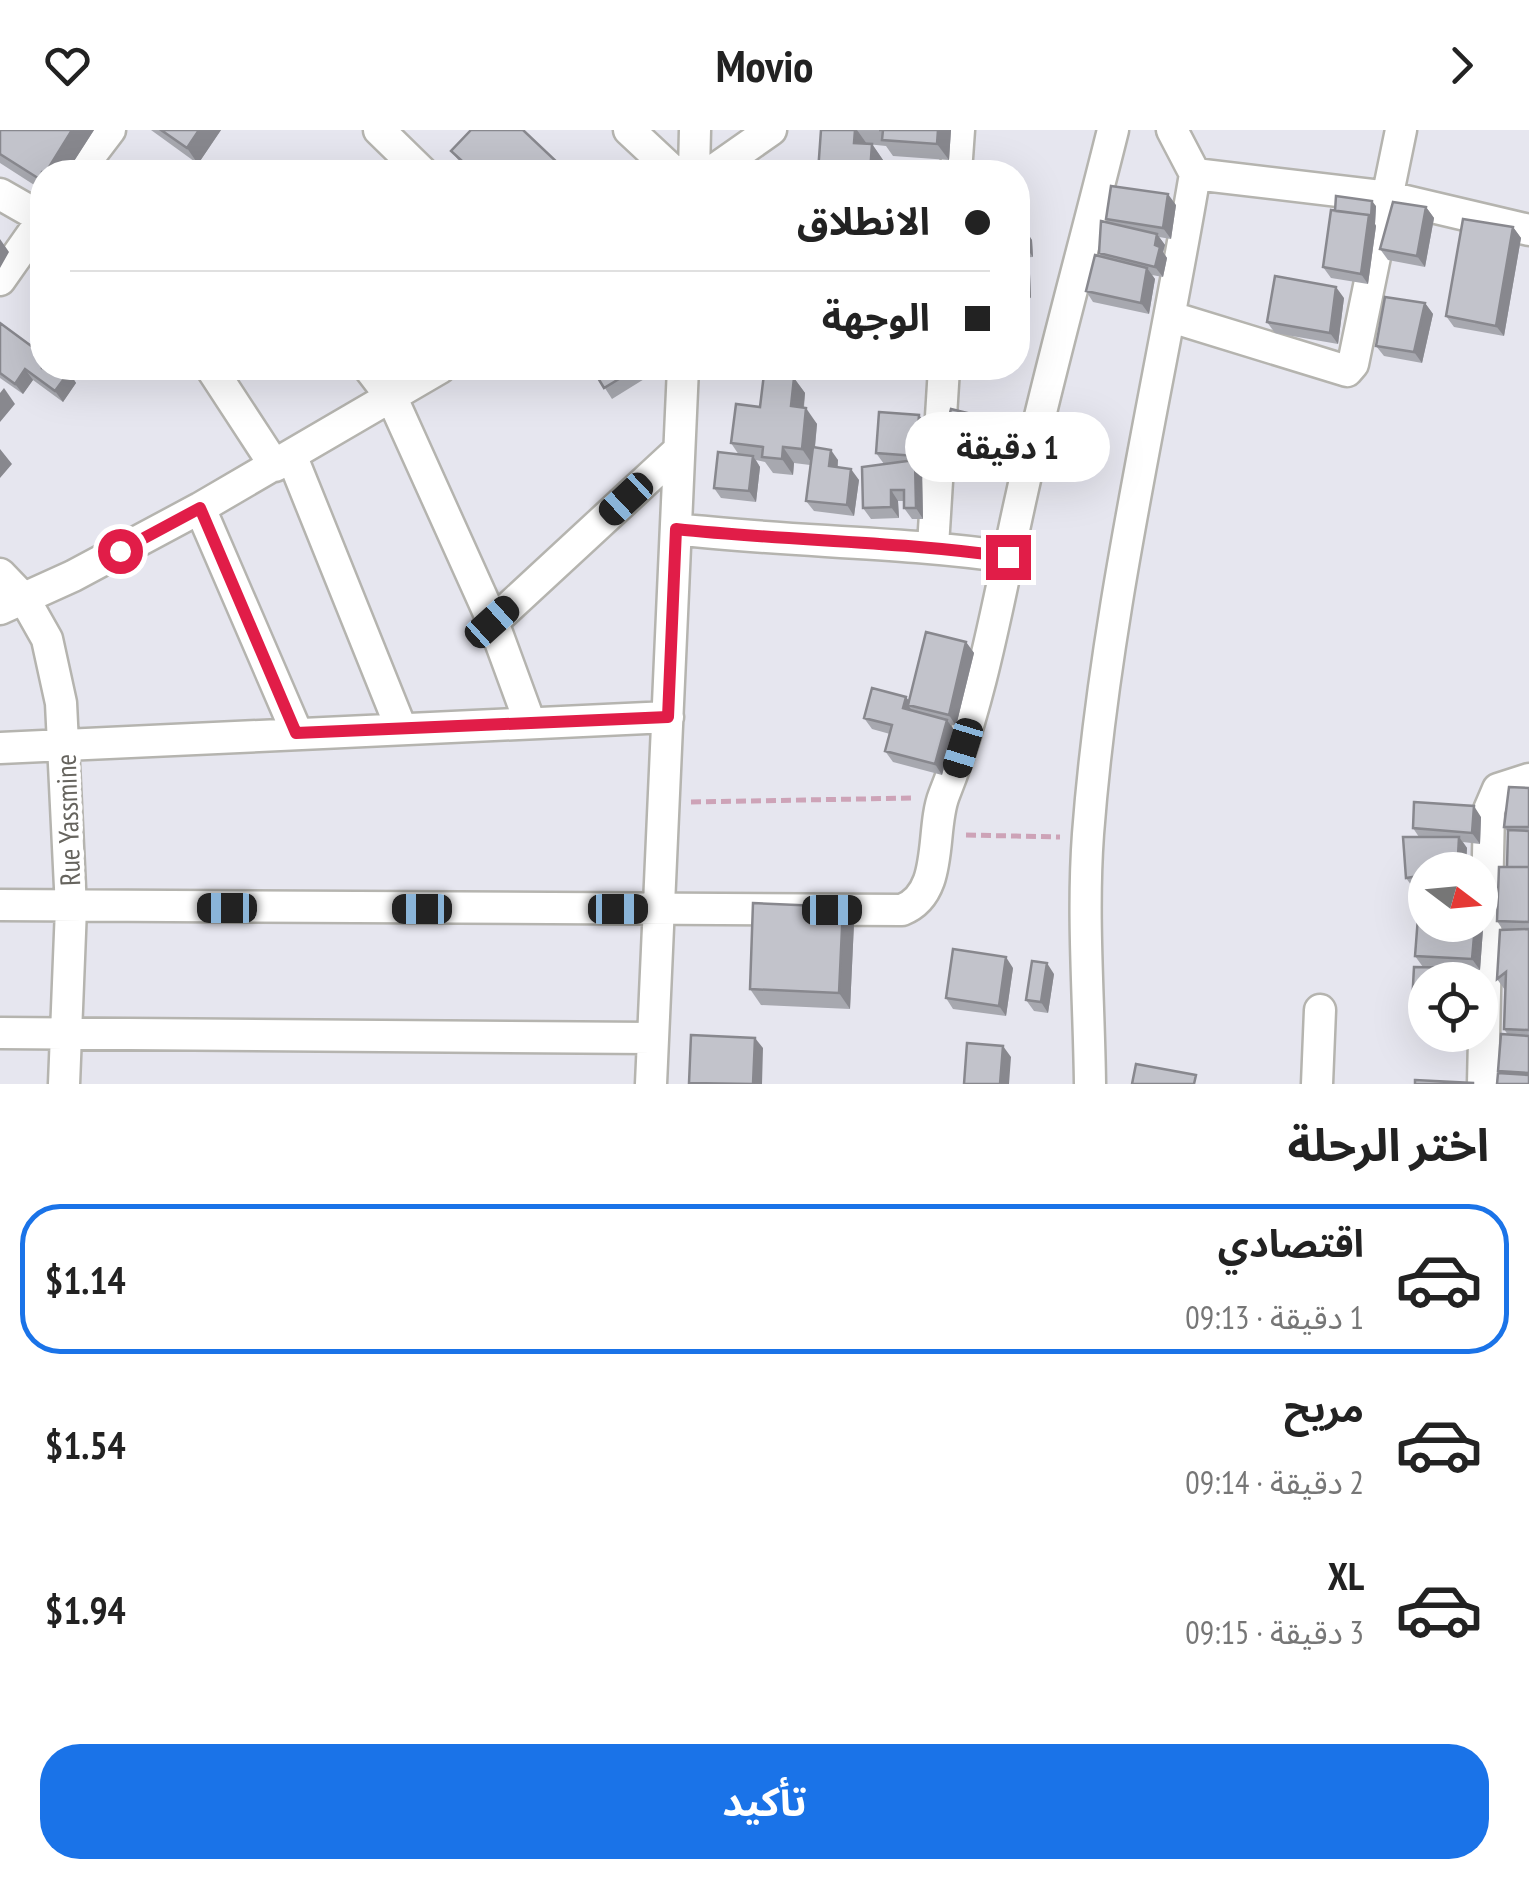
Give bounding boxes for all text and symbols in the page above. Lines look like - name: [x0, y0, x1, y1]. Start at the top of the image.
- text: Movio: [716, 36, 813, 94]
- icon: heart: [40, 38, 95, 93]
- icon: forward: [1434, 38, 1489, 93]
- text: الانطلاق: [797, 196, 930, 245]
- text: الوجهة: [822, 292, 930, 341]
- callout: 1 دقيقة: [906, 412, 1110, 482]
- text: 1 دقيقة: [956, 426, 1059, 468]
- car: [594, 468, 658, 530]
- route start: [98, 529, 143, 574]
- route end: [986, 535, 1031, 580]
- car: [460, 591, 524, 653]
- car: [940, 715, 986, 781]
- street label: Rue Yassmine: [47, 753, 88, 887]
- north arrow: [1408, 852, 1498, 942]
- map controls: [1408, 852, 1498, 1052]
- car: [197, 893, 257, 923]
- car: [392, 894, 452, 924]
- car: [588, 894, 648, 924]
- car: [802, 895, 862, 925]
- button: locate: [1408, 962, 1498, 1052]
- text: اختر الرحلة: [1288, 1115, 1489, 1173]
- text: اقتصادي: [1218, 1218, 1364, 1267]
- icon: car: [1394, 1234, 1484, 1324]
- text: $1.14: [45, 1255, 126, 1304]
- text: 1 دقيقة · 09:13: [1185, 1296, 1364, 1338]
- text: مريح: [1284, 1383, 1364, 1432]
- icon: car: [1394, 1399, 1484, 1489]
- text: $1.54: [45, 1420, 126, 1469]
- text: 2 دقيقة · 09:14: [1185, 1461, 1364, 1503]
- text: XL: [1328, 1551, 1364, 1600]
- icon: car: [1394, 1564, 1484, 1654]
- text: $1.94: [45, 1585, 126, 1634]
- text: 3 دقيقة · 09:15: [1185, 1611, 1364, 1653]
- button: تأكيد: [40, 1744, 1489, 1859]

